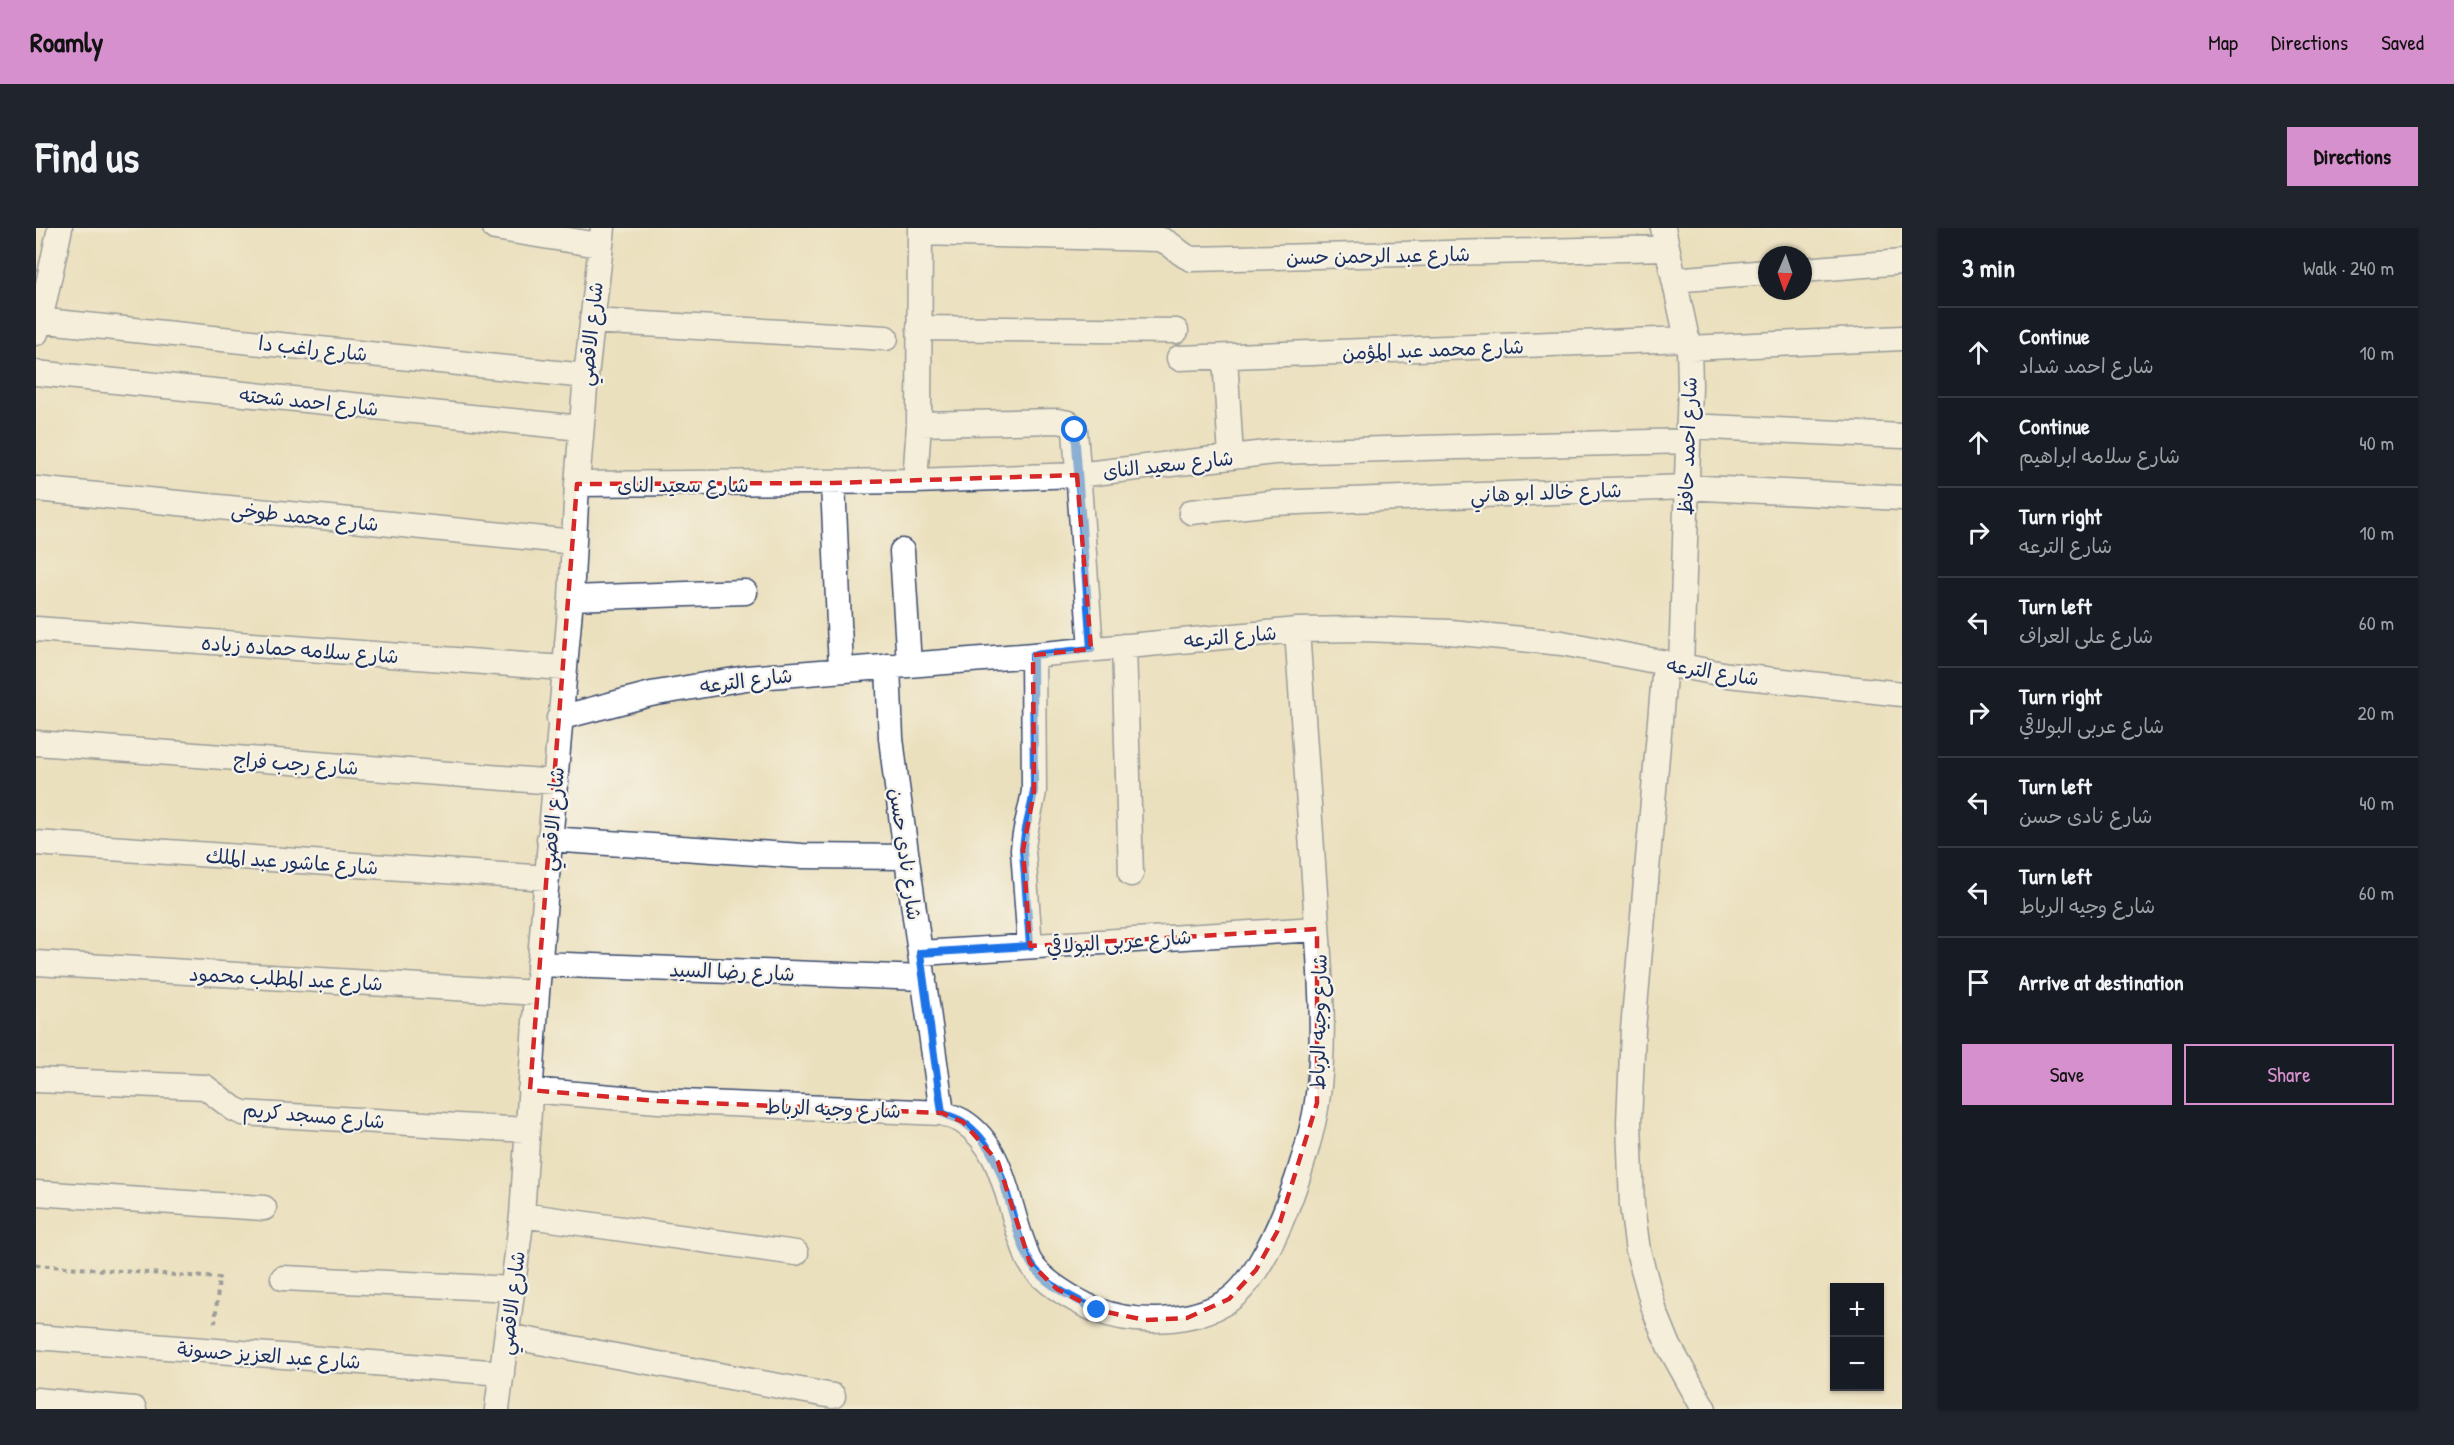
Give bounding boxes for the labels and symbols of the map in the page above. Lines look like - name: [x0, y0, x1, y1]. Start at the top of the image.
- street label: شارع عبد الرحمن حسن: [1286, 240, 1470, 271]
- north arrow: [1758, 246, 1812, 300]
- street label: شارع الاقصي: [571, 281, 614, 388]
- street label: شارع راغب دا: [257, 329, 369, 368]
- street label: شارع محمد عبد المؤمن: [1342, 332, 1525, 367]
- street label: شارع احمد حافظ: [1671, 376, 1704, 516]
- street label: شارع احمد شحته: [238, 380, 380, 423]
- route start: [1061, 416, 1087, 442]
- street label: شارع سعيد الناى: [1101, 444, 1235, 485]
- street label: شارع سعيد الناى: [617, 471, 749, 499]
- street label: شارع خالد ابو هاني: [1470, 476, 1622, 513]
- street label: شارع محمد طوخى: [230, 495, 380, 538]
- street label: شارع الترعه: [1182, 618, 1278, 655]
- street label: شارع سلامه حماده زياده: [200, 629, 400, 670]
- street label: شارع الترعه: [1665, 650, 1761, 693]
- street label: شارع الترعه: [698, 661, 794, 700]
- street label: شارع رجب فراج: [232, 745, 359, 782]
- street label: شارع الاقصي: [534, 766, 575, 873]
- street label: شارع نادى حسن: [882, 786, 929, 922]
- street label: شارع عاشور عبد الملك: [205, 842, 379, 881]
- street label: شارع عربى البولاقي: [1046, 922, 1192, 961]
- street label: شارع وجيه الرباط: [1303, 954, 1334, 1090]
- street label: شارع رضا السيد: [669, 955, 795, 988]
- street label: شارع عبد المطلب محمود: [188, 959, 384, 998]
- street label: شارع وجيه الرباط: [764, 1092, 902, 1125]
- street label: شارع مسجد كريم: [242, 1095, 386, 1137]
- street label: شارع الاقصي: [491, 1249, 536, 1357]
- route end: [1083, 1296, 1109, 1322]
- street label: شارع عبد العزيز حسونة: [176, 1335, 362, 1376]

